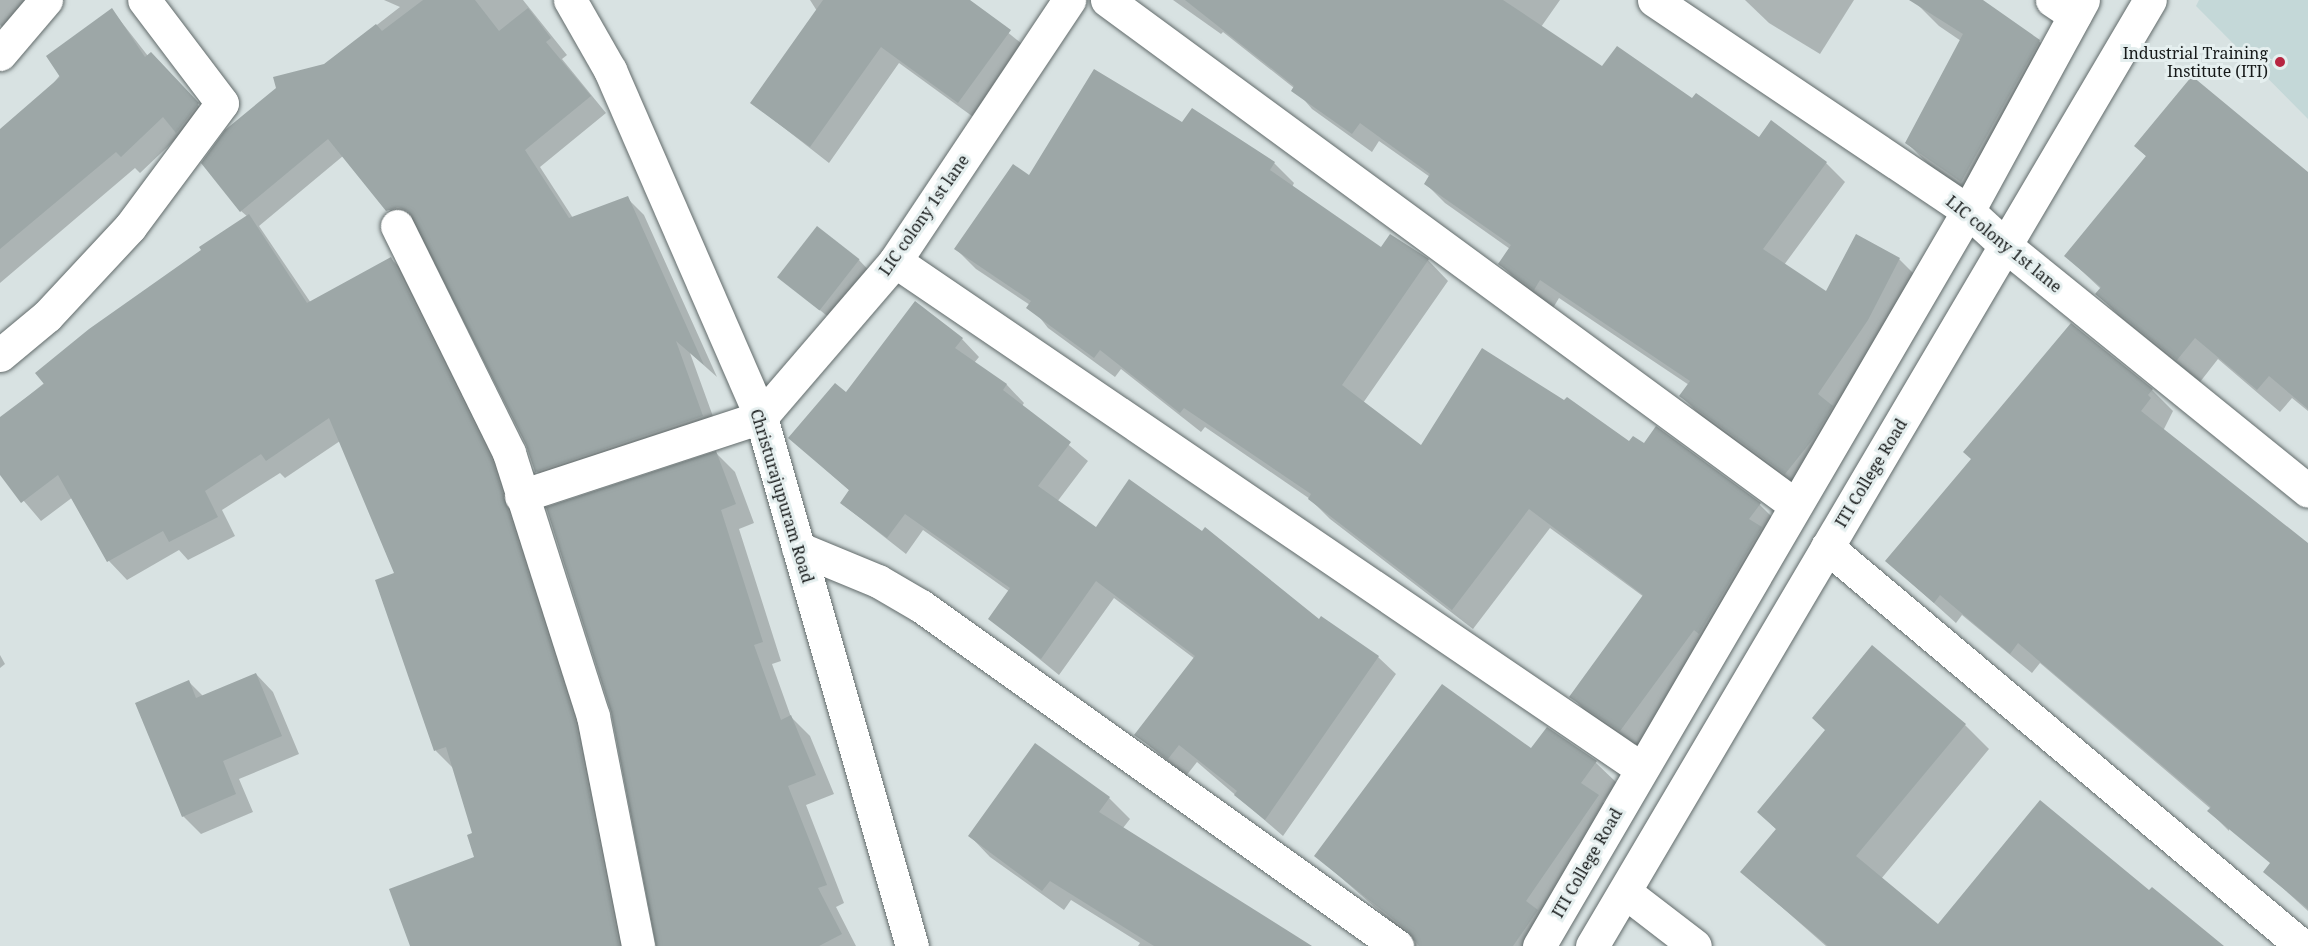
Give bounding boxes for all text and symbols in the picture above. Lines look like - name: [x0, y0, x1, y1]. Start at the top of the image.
- place label: Industrial Training Institute (ITI): [2123, 43, 2268, 81]
- marker: Industrial Training Institute (ITI): [2273, 55, 2287, 69]
- street label: LIC colony 1st lane: [875, 151, 973, 279]
- street label: LIC colony 1st lane: [1942, 192, 2066, 296]
- street label: Christurajupuram Road: [746, 407, 818, 585]
- street label: ITI College Road: [1831, 415, 1911, 531]
- street label: ITI College Road: [1548, 805, 1626, 921]

